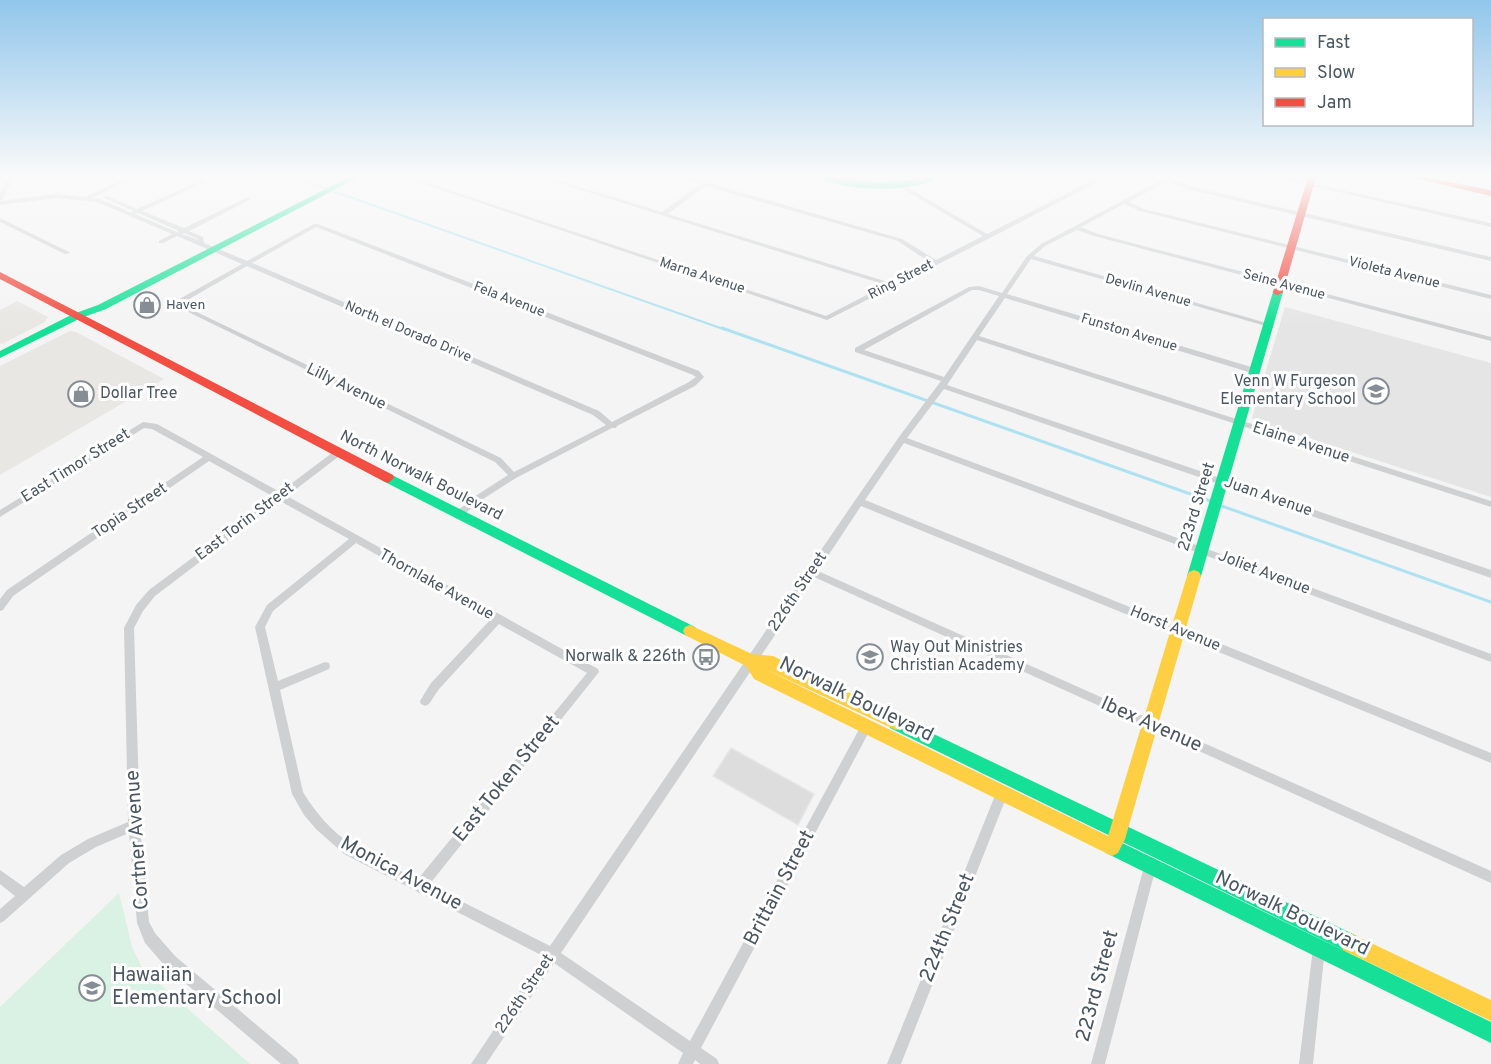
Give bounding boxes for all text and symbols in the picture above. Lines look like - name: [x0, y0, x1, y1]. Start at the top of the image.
- legend: [1263, 18, 1473, 126]
- text: Fast: [1317, 32, 1350, 55]
- text: Slow: [1317, 62, 1355, 85]
- text: Jam: [1317, 92, 1352, 115]
- street label: Violeta Avenue: [1347, 253, 1441, 293]
- street label: Marna Avenue: [657, 254, 747, 298]
- street label: Ring Street: [866, 256, 936, 304]
- street label: Seine Avenue: [1241, 266, 1327, 304]
- street label: Devlin Avenue: [1103, 271, 1193, 311]
- street label: Fela Avenue: [471, 279, 547, 321]
- shop icon: Haven: [132, 290, 162, 320]
- place label: Haven: [166, 297, 205, 314]
- street label: North el Dorado Drive: [342, 298, 474, 366]
- street label: Funston Avenue: [1079, 310, 1179, 356]
- street label: Lilly Avenue: [303, 359, 389, 415]
- place label: Venn W Furgeson Elementary School: [1220, 372, 1356, 410]
- school or university icon: Venn W Furgeson Elementary School: [1361, 376, 1391, 406]
- shop icon: Dollar Tree: [66, 379, 96, 409]
- place label: Dollar Tree: [100, 384, 177, 404]
- street label: Elaine Avenue: [1250, 418, 1352, 468]
- street label: East Timor Street: [18, 425, 134, 507]
- street label: North Norwalk Boulevard: [336, 426, 506, 526]
- street label: 223rd Street: [1174, 460, 1220, 554]
- street label: Juan Avenue: [1221, 473, 1315, 521]
- street label: East Torin Street: [192, 478, 298, 566]
- street label: Topia Street: [89, 479, 171, 543]
- street label: Thornlake Avenue: [375, 545, 497, 625]
- street label: Joliet Avenue: [1215, 546, 1313, 600]
- street label: 226th Street: [764, 548, 832, 636]
- street label: Horst Avenue: [1127, 602, 1223, 656]
- place label: Way Out Ministries Christian Academy: [890, 638, 1025, 676]
- bus stop icon: Norwalk & 226th: [691, 642, 721, 672]
- school or university icon: Way Out Ministries Christian Academy: [855, 642, 885, 672]
- place label: Norwalk & 226th: [565, 647, 686, 667]
- street label: Norwalk Boulevard: [774, 651, 938, 749]
- street label: Ibex Avenue: [1096, 691, 1206, 759]
- street label: East Token Street: [448, 710, 566, 848]
- street label: Cortner Avenue: [120, 769, 156, 911]
- street label: Brittain Street: [739, 826, 821, 950]
- street label: Monica Avenue: [335, 831, 467, 917]
- street label: Norwalk Boulevard: [1210, 865, 1374, 963]
- street label: 224th Street: [914, 870, 982, 986]
- street label: 223rd Street: [1071, 927, 1125, 1045]
- street label: 226th Street: [491, 950, 559, 1038]
- place label: Hawaiian Elementary School: [112, 963, 282, 1012]
- school or university icon: Hawaiian Elementary School: [77, 973, 107, 1003]

